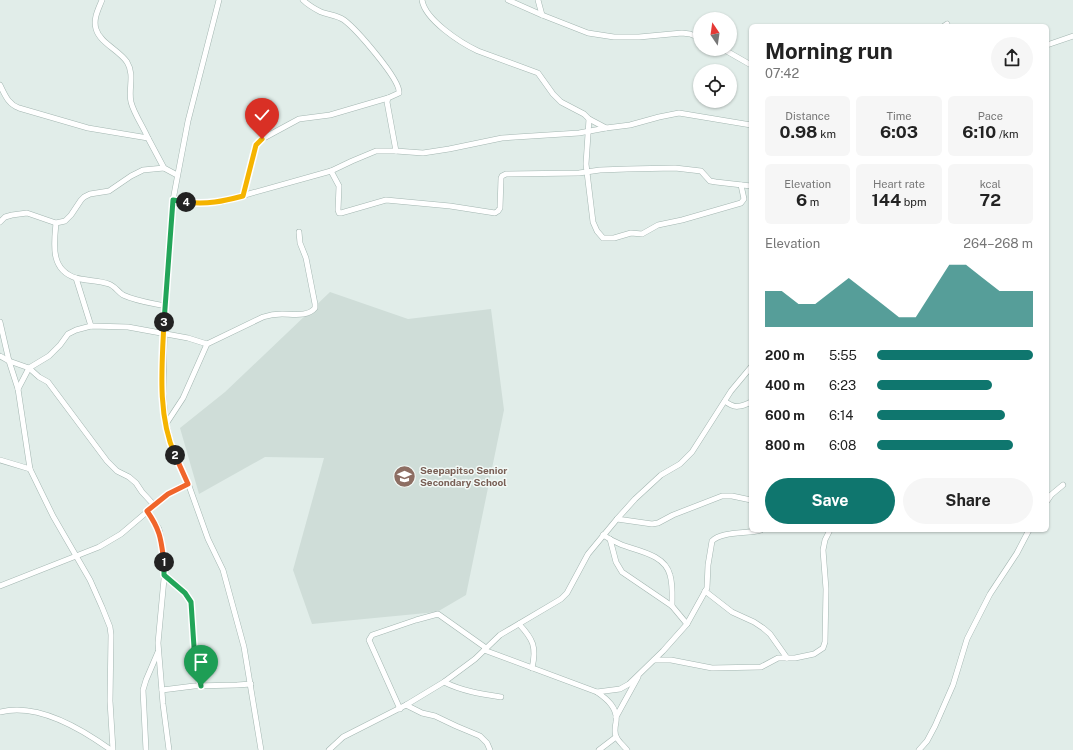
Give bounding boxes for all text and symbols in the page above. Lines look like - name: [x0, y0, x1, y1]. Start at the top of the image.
- north arrow: [693, 12, 737, 56]
- map controls: [693, 12, 737, 108]
- button: share: [991, 37, 1033, 79]
- text: Morning run: [765, 38, 893, 64]
- button: locate: [693, 64, 737, 108]
- text: 07:42: [765, 66, 799, 81]
- pin: [245, 98, 279, 139]
- icon: check: [251, 104, 273, 126]
- text: Distance: [785, 110, 830, 122]
- text: Time: [886, 110, 912, 122]
- text: Pace: [978, 110, 1003, 122]
- text: 0.98: [779, 122, 818, 142]
- text: 6:03: [880, 122, 918, 142]
- text: 6:10: [962, 122, 996, 142]
- text: km: [818, 128, 836, 140]
- text: /km: [996, 128, 1018, 140]
- text: Elevation: [784, 178, 831, 190]
- text: Heart rate: [873, 178, 925, 190]
- text: kcal: [980, 178, 1001, 190]
- text: 6: [796, 190, 807, 210]
- text: 144: [872, 190, 901, 210]
- text: 72: [980, 190, 1001, 210]
- pin: 4: [176, 192, 196, 212]
- text: 4: [182, 196, 190, 208]
- text: m: [807, 196, 819, 208]
- text: bpm: [901, 196, 926, 208]
- text: Elevation: [765, 236, 820, 251]
- text: 264–268 m: [963, 236, 1033, 251]
- pin: 3: [154, 312, 174, 332]
- text: 3: [160, 316, 168, 328]
- text: 200 m: [765, 348, 805, 363]
- text: 5:55: [829, 348, 857, 363]
- text: 400 m: [765, 378, 805, 393]
- text: 6:23: [829, 378, 856, 393]
- text: 600 m: [765, 408, 805, 423]
- text: 6:14: [829, 408, 854, 423]
- text: 800 m: [765, 438, 805, 453]
- text: 6:08: [829, 438, 856, 453]
- pin: 2: [165, 445, 185, 465]
- text: 2: [172, 449, 179, 461]
- school or university icon: Seepapitso Senior Secondary School: [392, 463, 418, 489]
- place label: Seepapitso Senior Secondary School: [420, 464, 507, 488]
- button: Save: [765, 478, 895, 524]
- button: Share: [903, 478, 1033, 524]
- pin: 1: [154, 552, 174, 572]
- text: 1: [162, 556, 166, 568]
- pin: [184, 645, 218, 686]
- icon: arrive: [190, 651, 212, 673]

